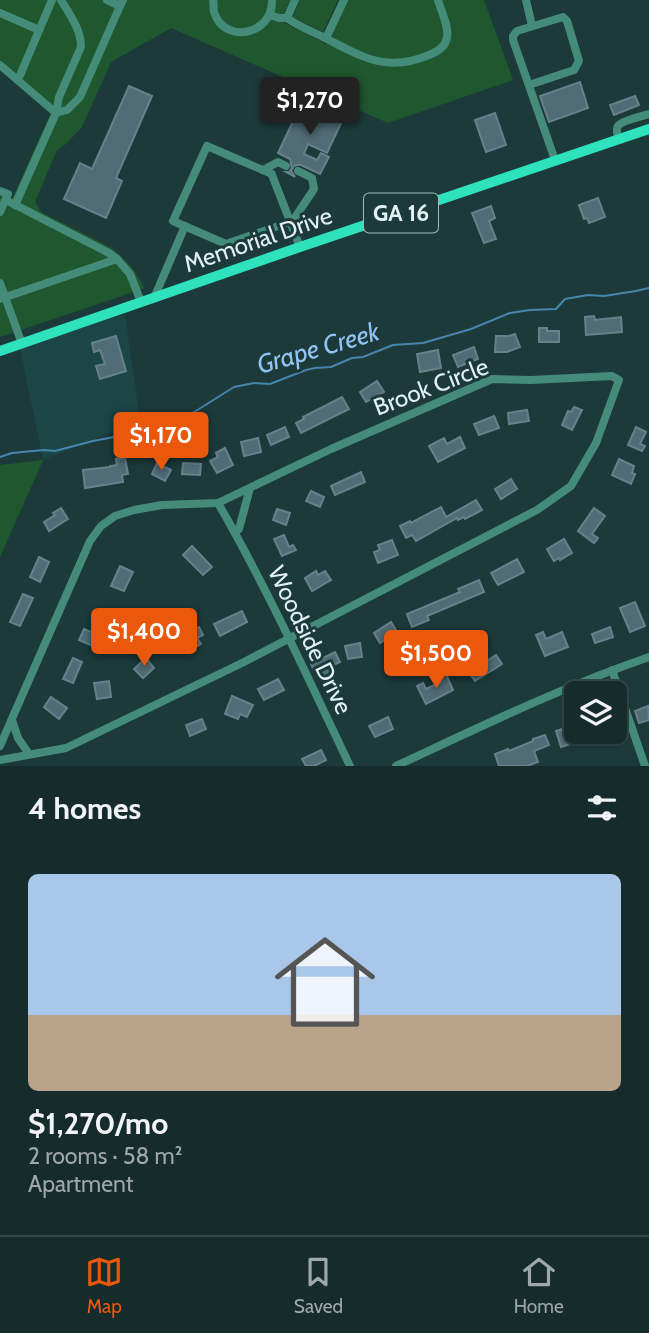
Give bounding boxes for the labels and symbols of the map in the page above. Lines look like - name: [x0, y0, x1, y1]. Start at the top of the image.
- pin: $1,270: [253, 78, 367, 137]
- road number: GA 16: [364, 194, 438, 232]
- street label: Memorial Drive: [180, 201, 336, 278]
- water label: Grape Creek: [253, 315, 384, 381]
- street label: Brook Circle: [369, 351, 492, 422]
- pin: $1,170: [104, 412, 218, 472]
- street label: Woodside Drive: [262, 561, 359, 719]
- pin: $1,400: [87, 608, 201, 668]
- pin: $1,500: [379, 630, 493, 690]

